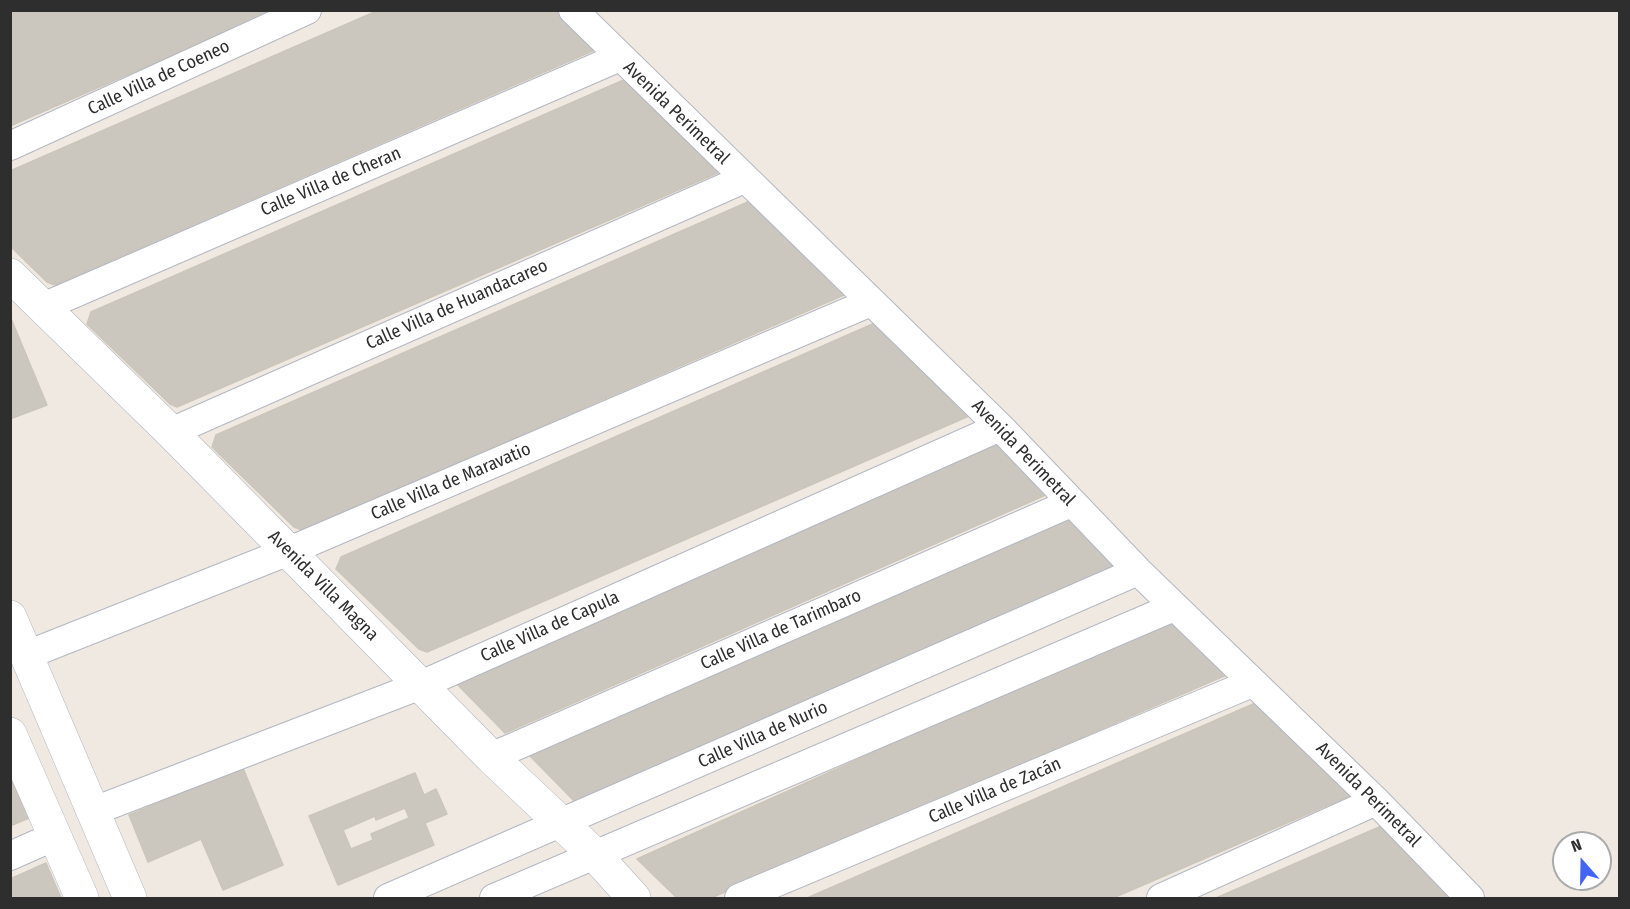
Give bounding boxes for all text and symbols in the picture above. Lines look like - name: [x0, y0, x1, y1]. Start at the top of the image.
- street label: Calle Villa de Coeneo: [85, 36, 233, 120]
- street label: Avenida Perimetral: [618, 57, 734, 169]
- street label: Calle Villa de Cheran: [258, 143, 404, 221]
- street label: Calle Villa de Huandacareo: [363, 255, 551, 355]
- street label: Avenida Perimetral: [967, 395, 1079, 511]
- street label: Calle Villa de Maravatio: [368, 439, 534, 525]
- street label: Avenida Villa Magna: [263, 526, 383, 646]
- street label: Calle Villa de Tarimbaro: [697, 585, 865, 675]
- street label: Calle Villa de Capula: [477, 587, 623, 667]
- street label: Calle Villa de Nurio: [695, 697, 831, 773]
- street label: Avenida Perimetral: [1311, 738, 1425, 852]
- street label: Calle Villa de Zacán: [925, 753, 1065, 829]
- north arrow: [1552, 831, 1612, 891]
- text: N: [1569, 835, 1584, 856]

